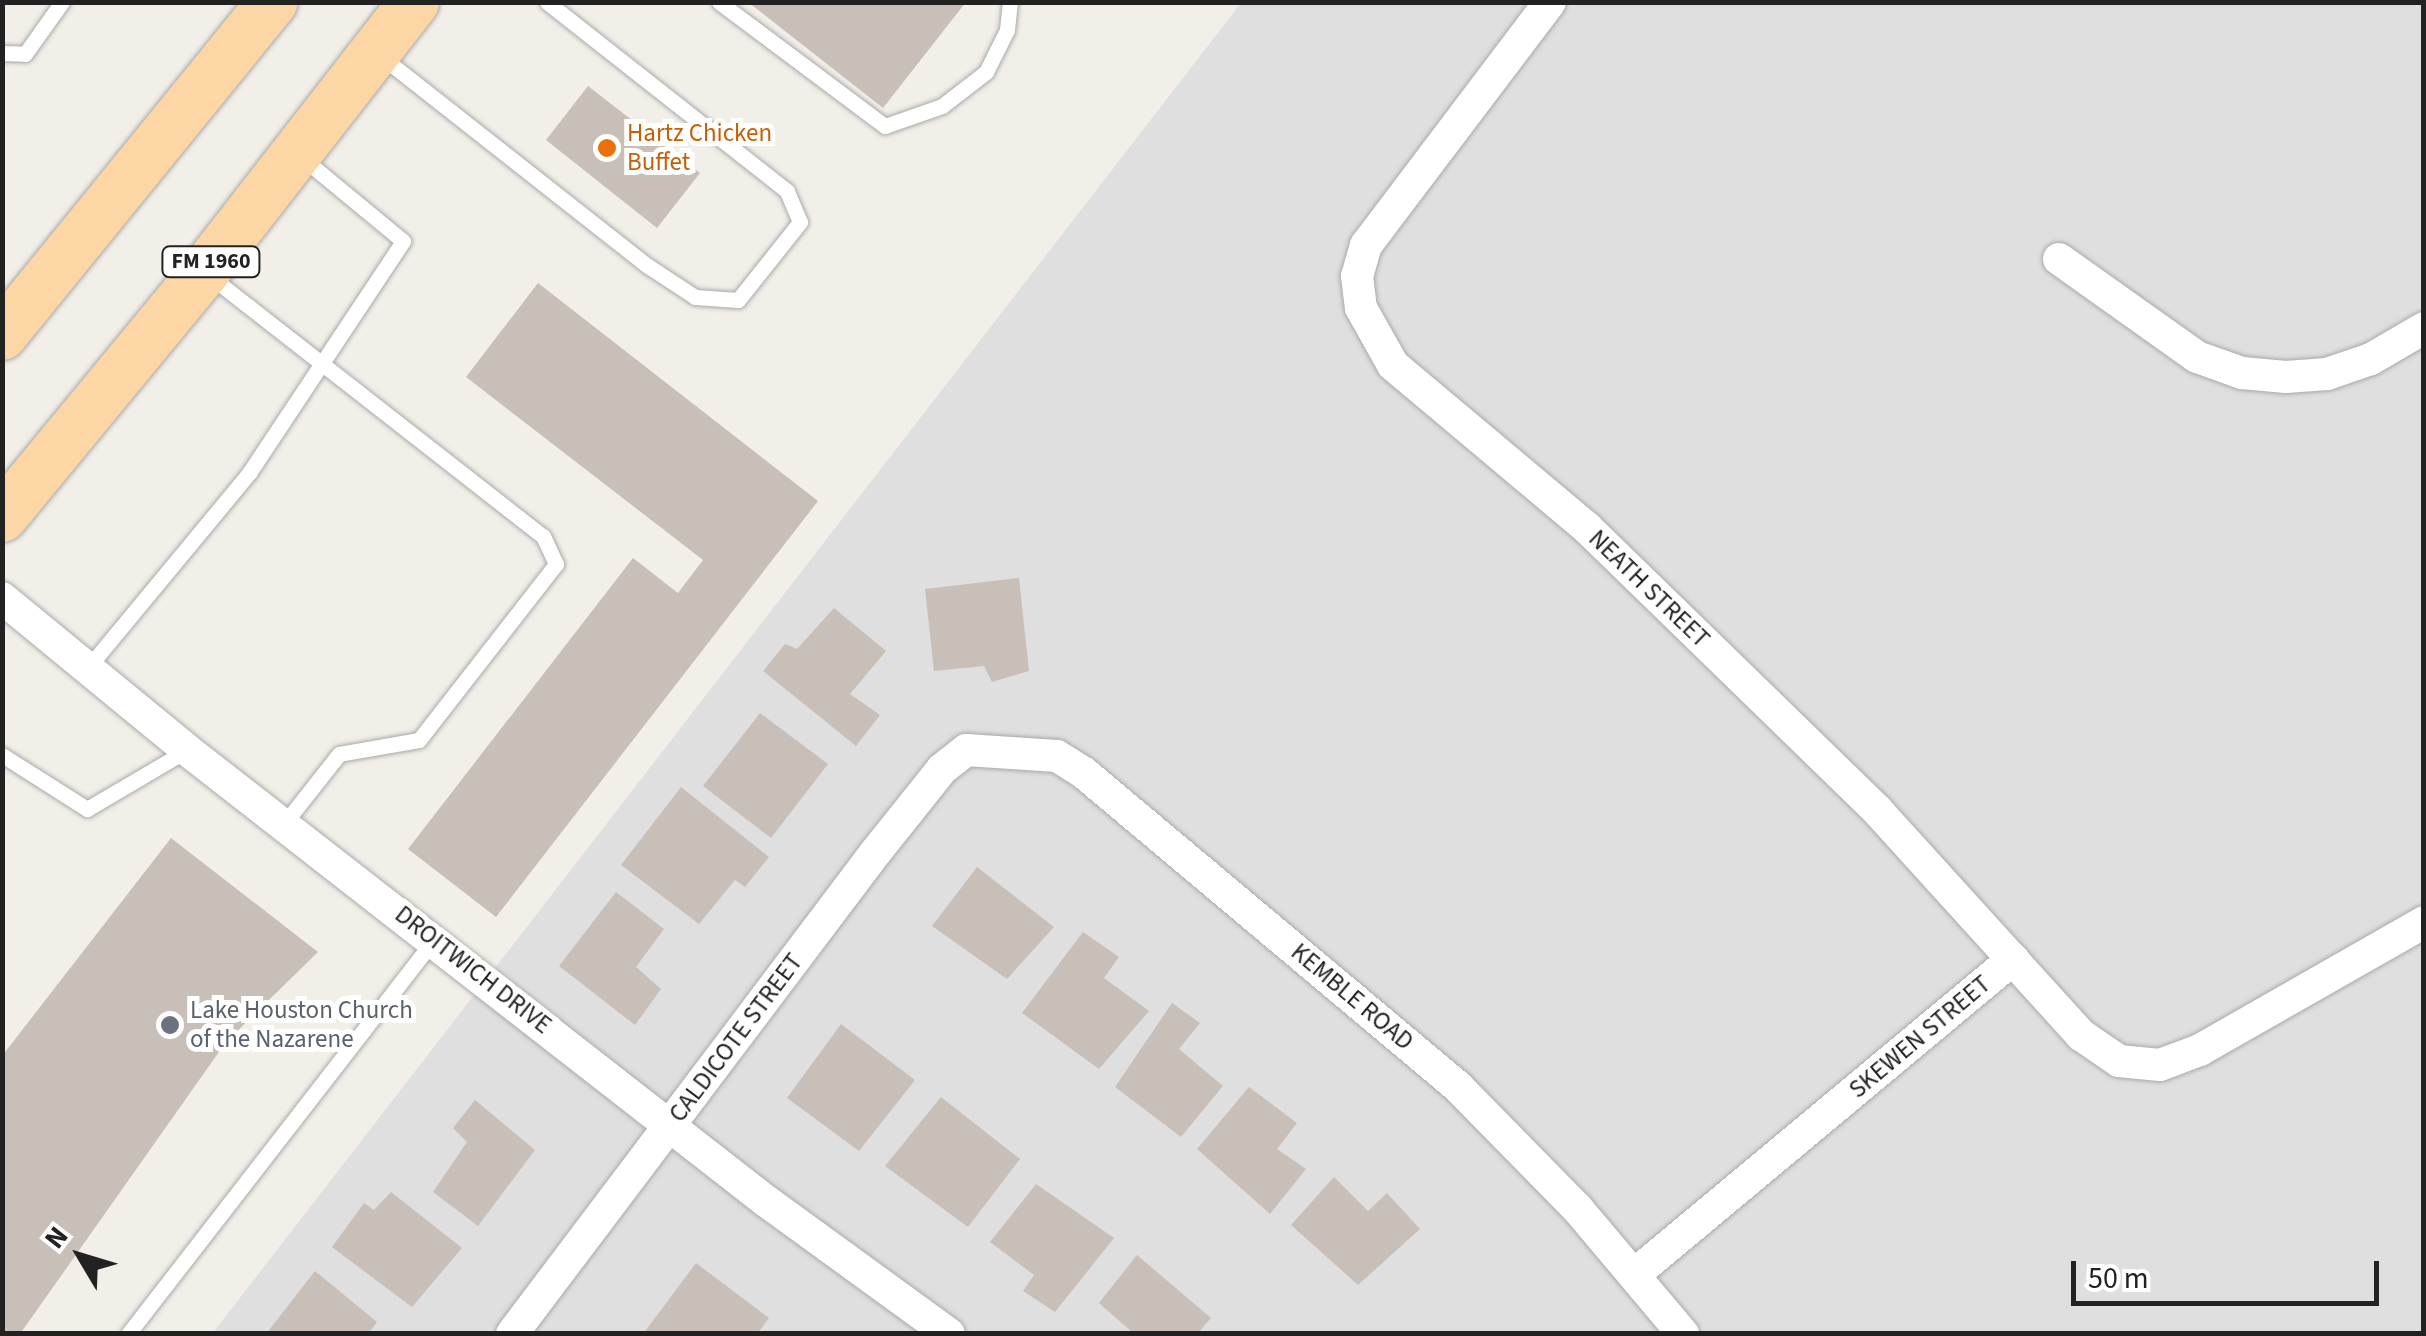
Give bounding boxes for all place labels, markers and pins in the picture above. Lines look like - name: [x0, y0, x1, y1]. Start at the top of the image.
- place label: Hartz Chicken Buffet: [627, 119, 772, 178]
- marker: Hartz Chicken Buffet: [596, 137, 618, 159]
- place label: Lake Houston Church of the Nazarene: [190, 996, 413, 1055]
- marker: Lake Houston Church of the Nazarene: [159, 1014, 181, 1036]

